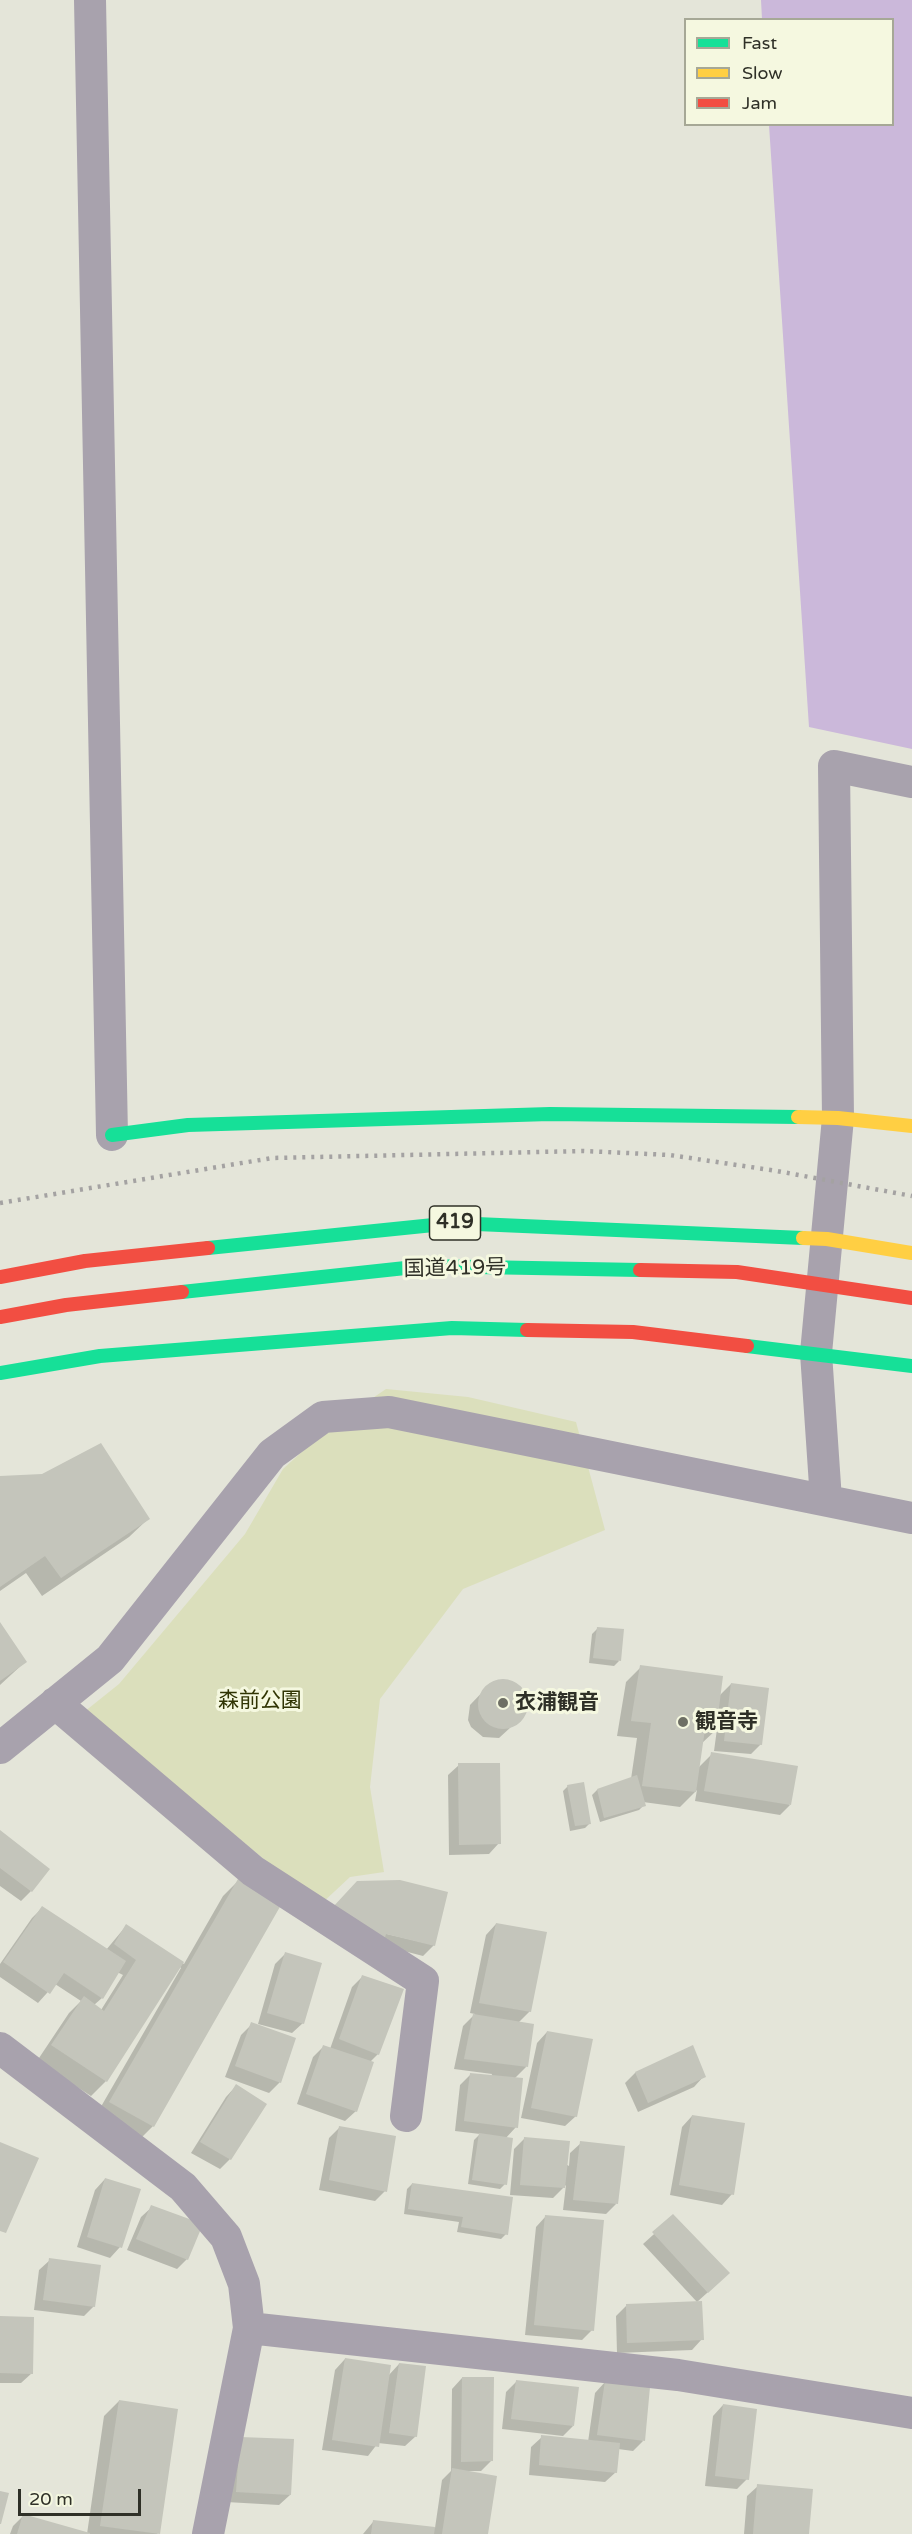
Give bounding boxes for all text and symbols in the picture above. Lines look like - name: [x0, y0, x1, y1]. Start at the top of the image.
- legend: [684, 18, 894, 126]
- text: Fast: [742, 32, 777, 54]
- text: Slow: [742, 62, 783, 84]
- text: Jam: [742, 92, 777, 114]
- road number: 419: [430, 1206, 480, 1240]
- street label: 国道419号: [404, 1256, 506, 1282]
- park label: 森前公園: [218, 1688, 302, 1714]
- place label: 衣浦観音: [515, 1690, 599, 1716]
- marker: 衣浦観音: [496, 1696, 510, 1710]
- place label: 観音寺: [695, 1709, 758, 1735]
- marker: 観音寺: [676, 1715, 690, 1729]
- scale bar: [21, 2477, 144, 2515]
- text: 20 m: [29, 2488, 73, 2510]

